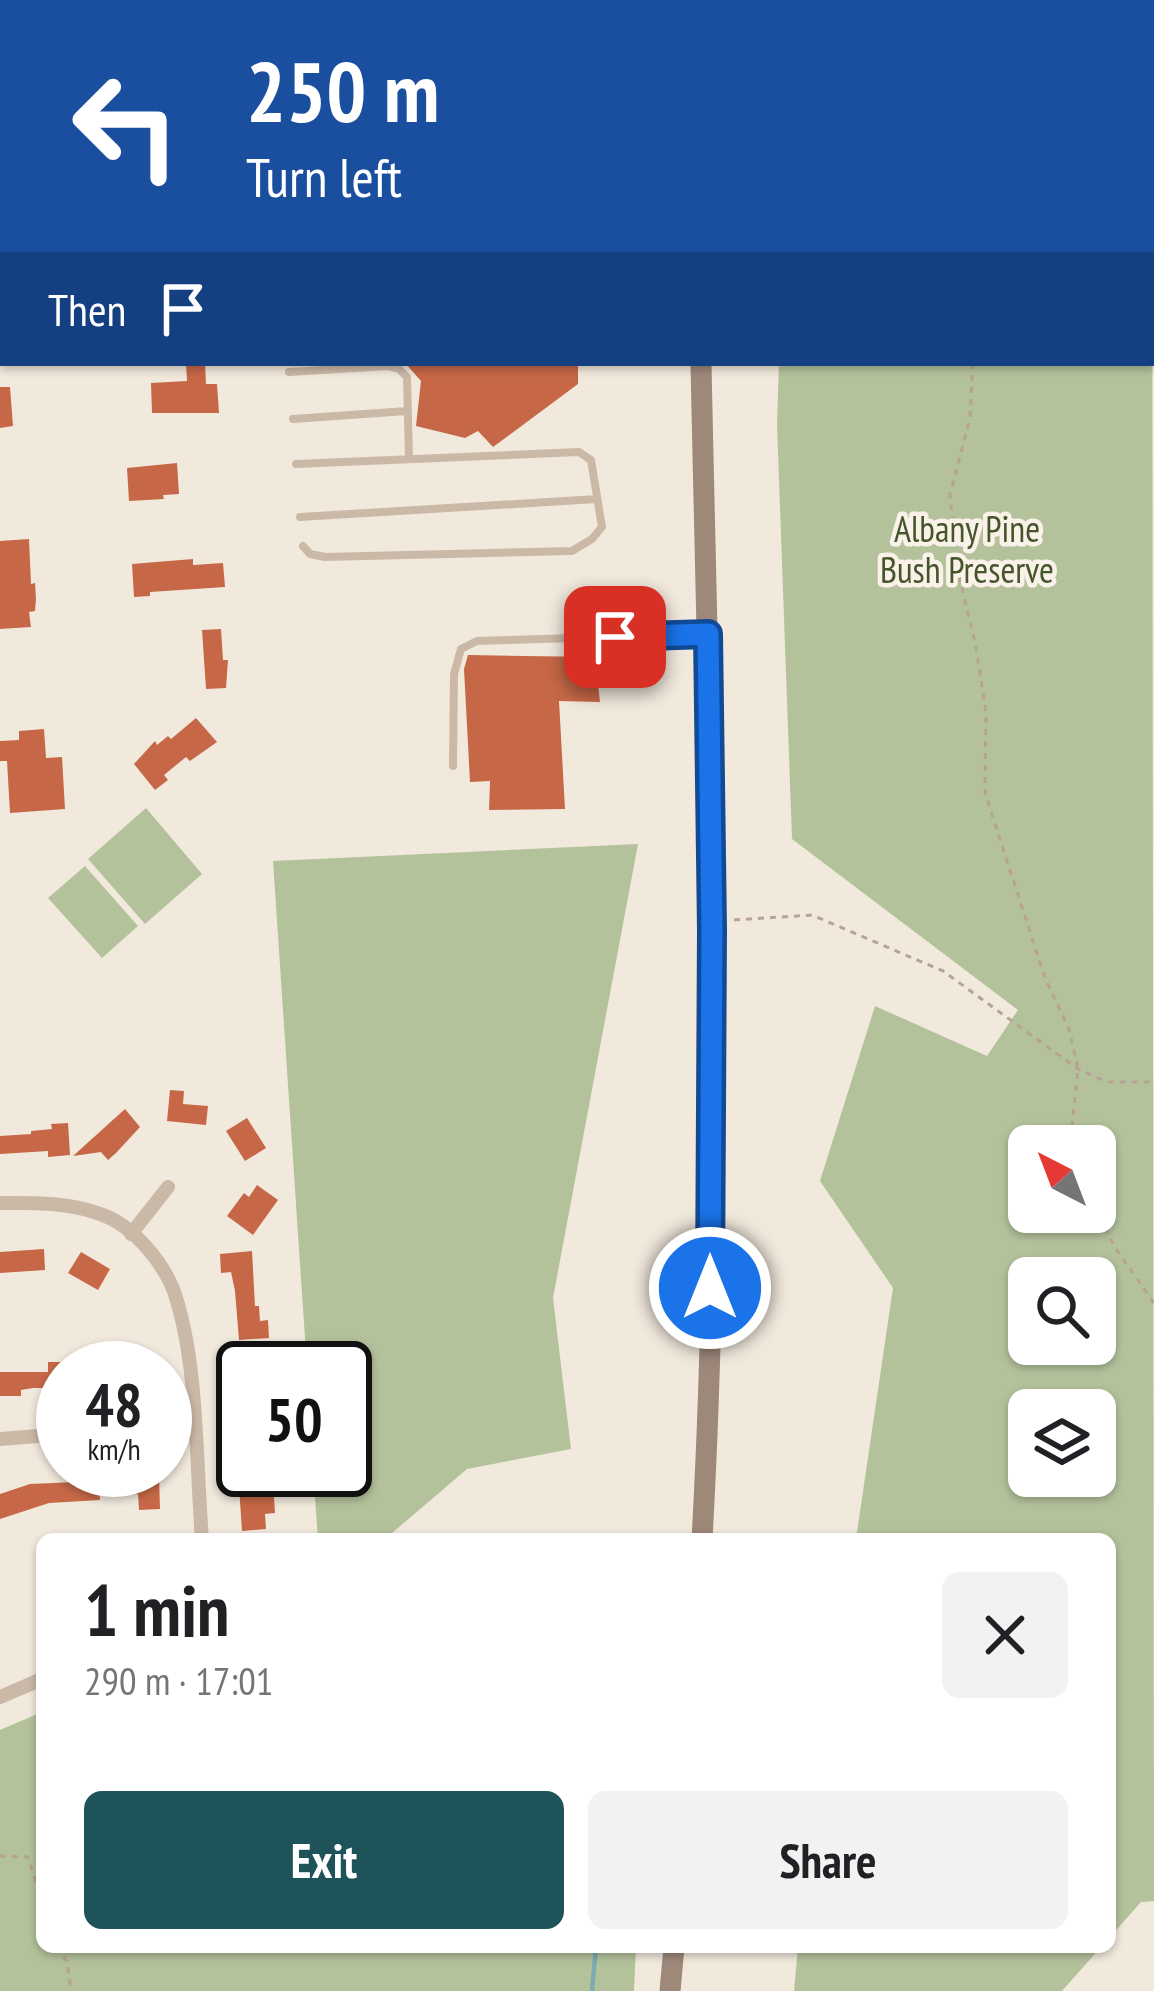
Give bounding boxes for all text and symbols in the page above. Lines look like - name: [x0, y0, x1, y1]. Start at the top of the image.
- text: 250 m: [246, 36, 439, 145]
- icon: left: [48, 48, 204, 204]
- text: Turn left: [246, 142, 402, 212]
- icon: arrive: [150, 276, 216, 342]
- text: Then: [48, 280, 126, 338]
- park label: Albany Pine Bush Preserve: [880, 505, 1054, 593]
- pin: [564, 586, 666, 688]
- icon: arrive: [582, 604, 648, 670]
- north arrow: [1008, 1125, 1116, 1233]
- map controls: [1008, 1125, 1116, 1497]
- position arrow: [647, 1225, 773, 1351]
- button: search: [1008, 1257, 1116, 1365]
- speed limit sign: 50: [216, 1341, 372, 1497]
- text: 48: [85, 1365, 143, 1443]
- button: layers: [1008, 1389, 1116, 1497]
- text: km/h: [87, 1429, 141, 1468]
- text: 1 min: [84, 1563, 229, 1656]
- button: close: [942, 1572, 1068, 1698]
- text: 290 m · 17:01: [84, 1655, 273, 1706]
- button: Exit: [84, 1791, 564, 1929]
- button: Share: [588, 1791, 1068, 1929]

